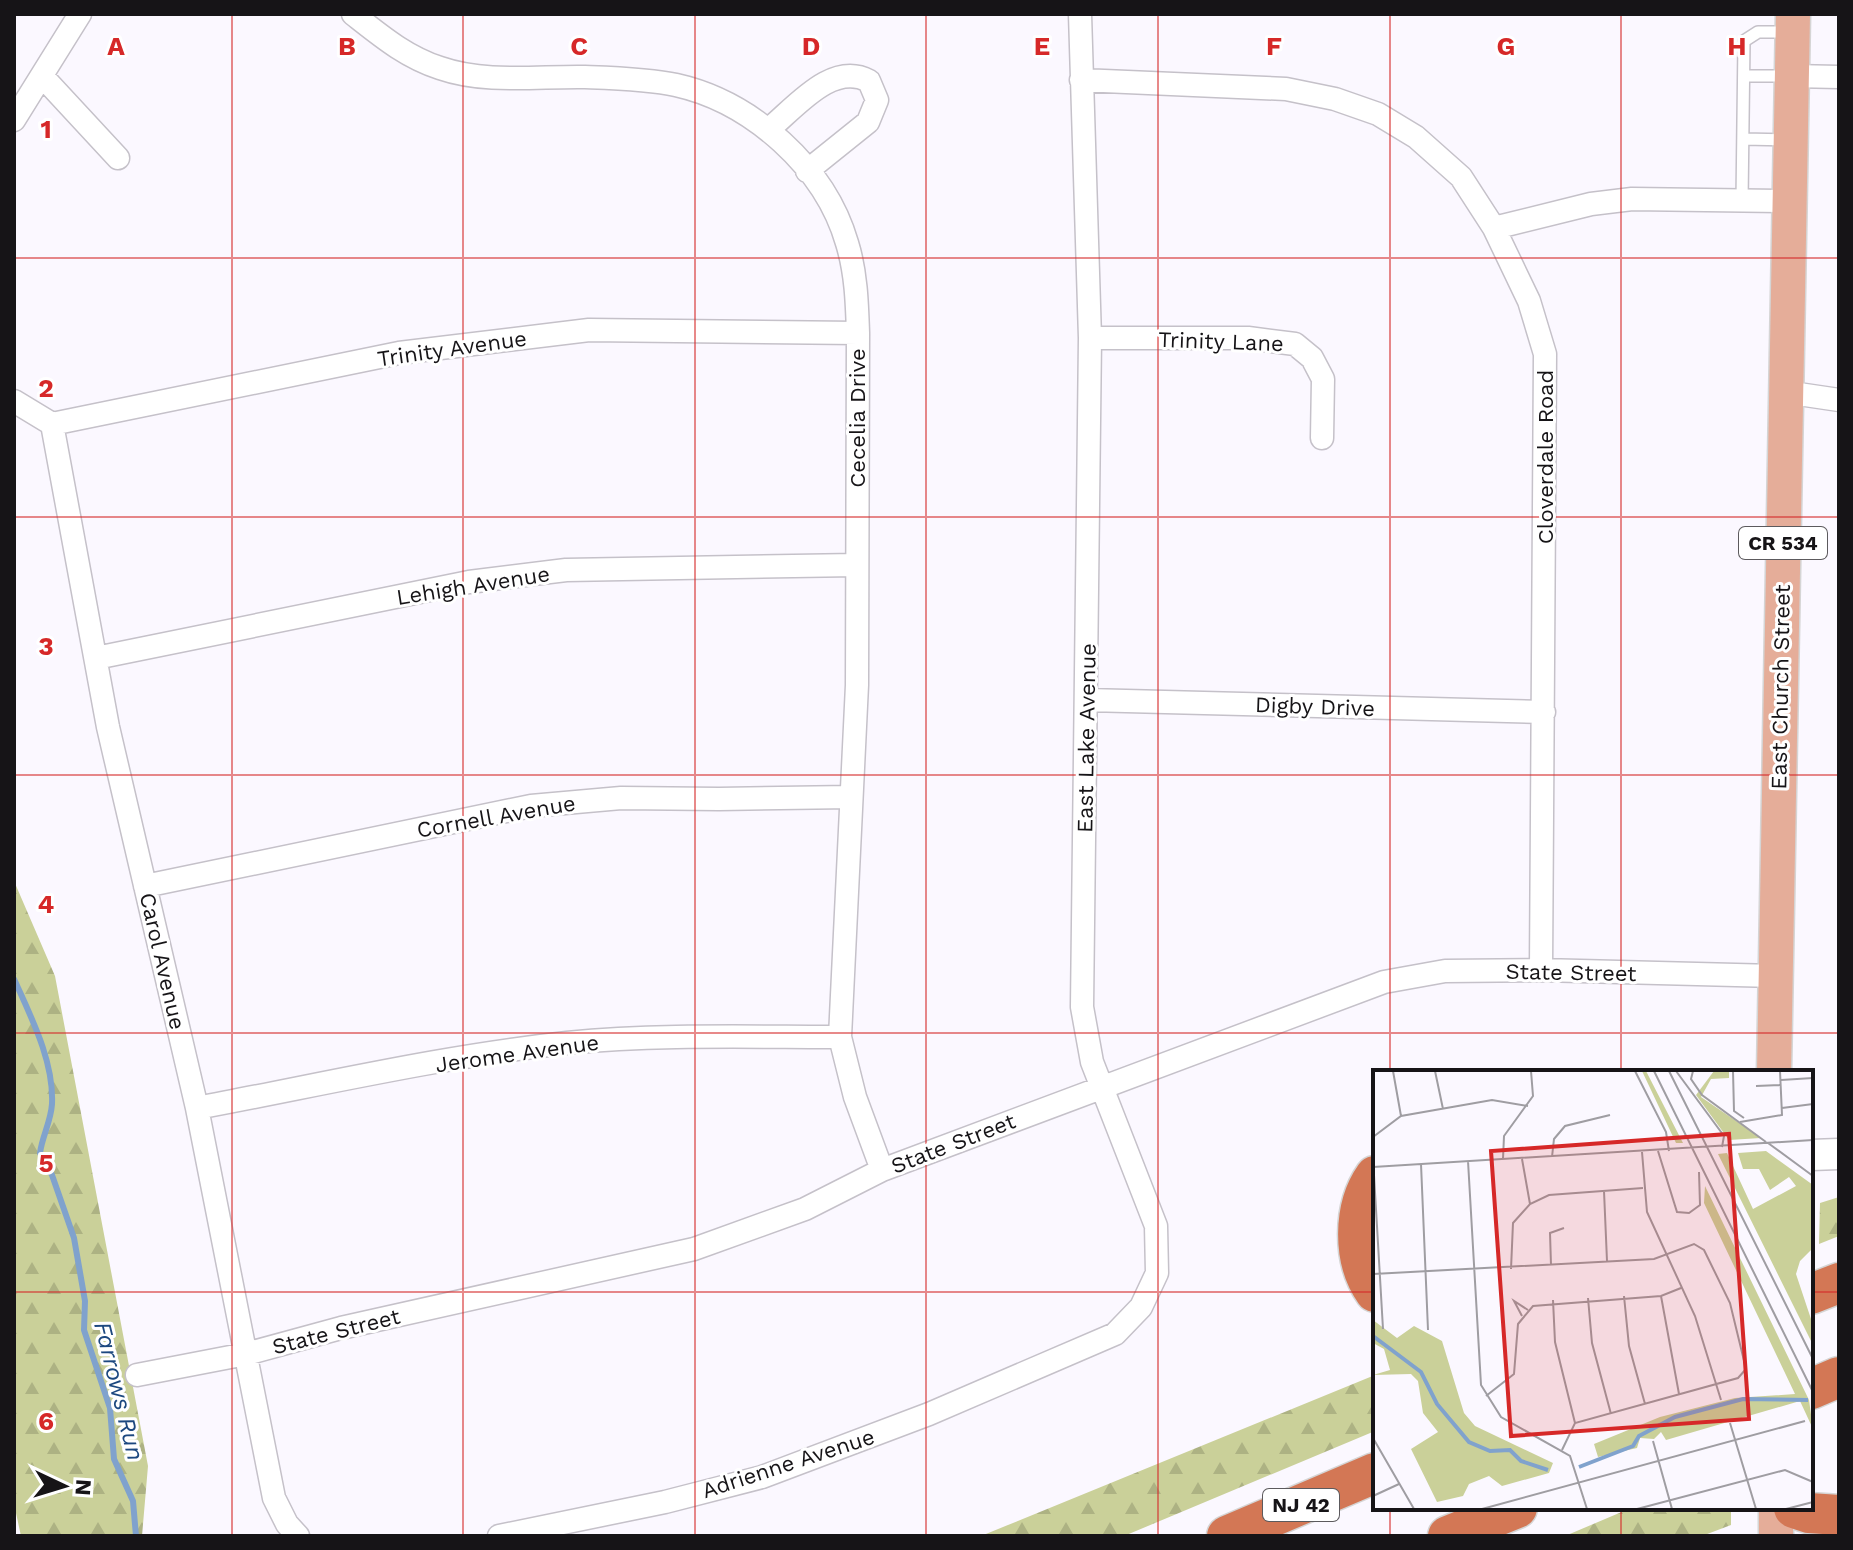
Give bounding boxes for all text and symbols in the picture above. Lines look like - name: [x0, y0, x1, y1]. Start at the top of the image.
- text: A: [107, 31, 125, 61]
- text: B: [338, 31, 356, 61]
- text: C: [570, 31, 588, 61]
- text: D: [802, 31, 820, 61]
- text: E: [1034, 31, 1050, 61]
- text: F: [1266, 31, 1282, 61]
- text: G: [1497, 31, 1515, 61]
- text: H: [1727, 31, 1747, 61]
- text: 1: [40, 114, 52, 144]
- street label: Trinity Avenue: [376, 326, 528, 371]
- street label: Trinity Lane: [1158, 327, 1284, 356]
- street label: Cecelia Drive: [845, 348, 870, 488]
- street label: Cloverdale Road: [1533, 370, 1558, 544]
- text: 2: [38, 373, 54, 403]
- road number: CR 534: [1739, 527, 1827, 559]
- street label: Lehigh Avenue: [395, 561, 551, 610]
- street label: East Church Street: [1766, 584, 1795, 790]
- text: 3: [38, 631, 54, 661]
- street label: East Lake Avenue: [1072, 643, 1101, 833]
- street label: Digby Drive: [1255, 692, 1375, 721]
- street label: Cornell Avenue: [415, 790, 577, 843]
- text: 4: [38, 889, 55, 919]
- street label: Carol Avenue: [135, 890, 190, 1032]
- street label: State Street: [1505, 959, 1637, 986]
- street label: Jerome Avenue: [434, 1030, 600, 1077]
- inset map: [1373, 1070, 1813, 1510]
- street label: State Street: [888, 1108, 1019, 1179]
- text: 5: [38, 1148, 54, 1178]
- street label: State Street: [270, 1304, 403, 1359]
- water label: Farrows Run: [88, 1319, 150, 1463]
- text: 6: [38, 1406, 54, 1436]
- street label: Adrienne Avenue: [699, 1424, 878, 1503]
- north arrow: [24, 1446, 104, 1526]
- text: N: [70, 1478, 96, 1496]
- road number: NJ 42: [1263, 1489, 1339, 1521]

